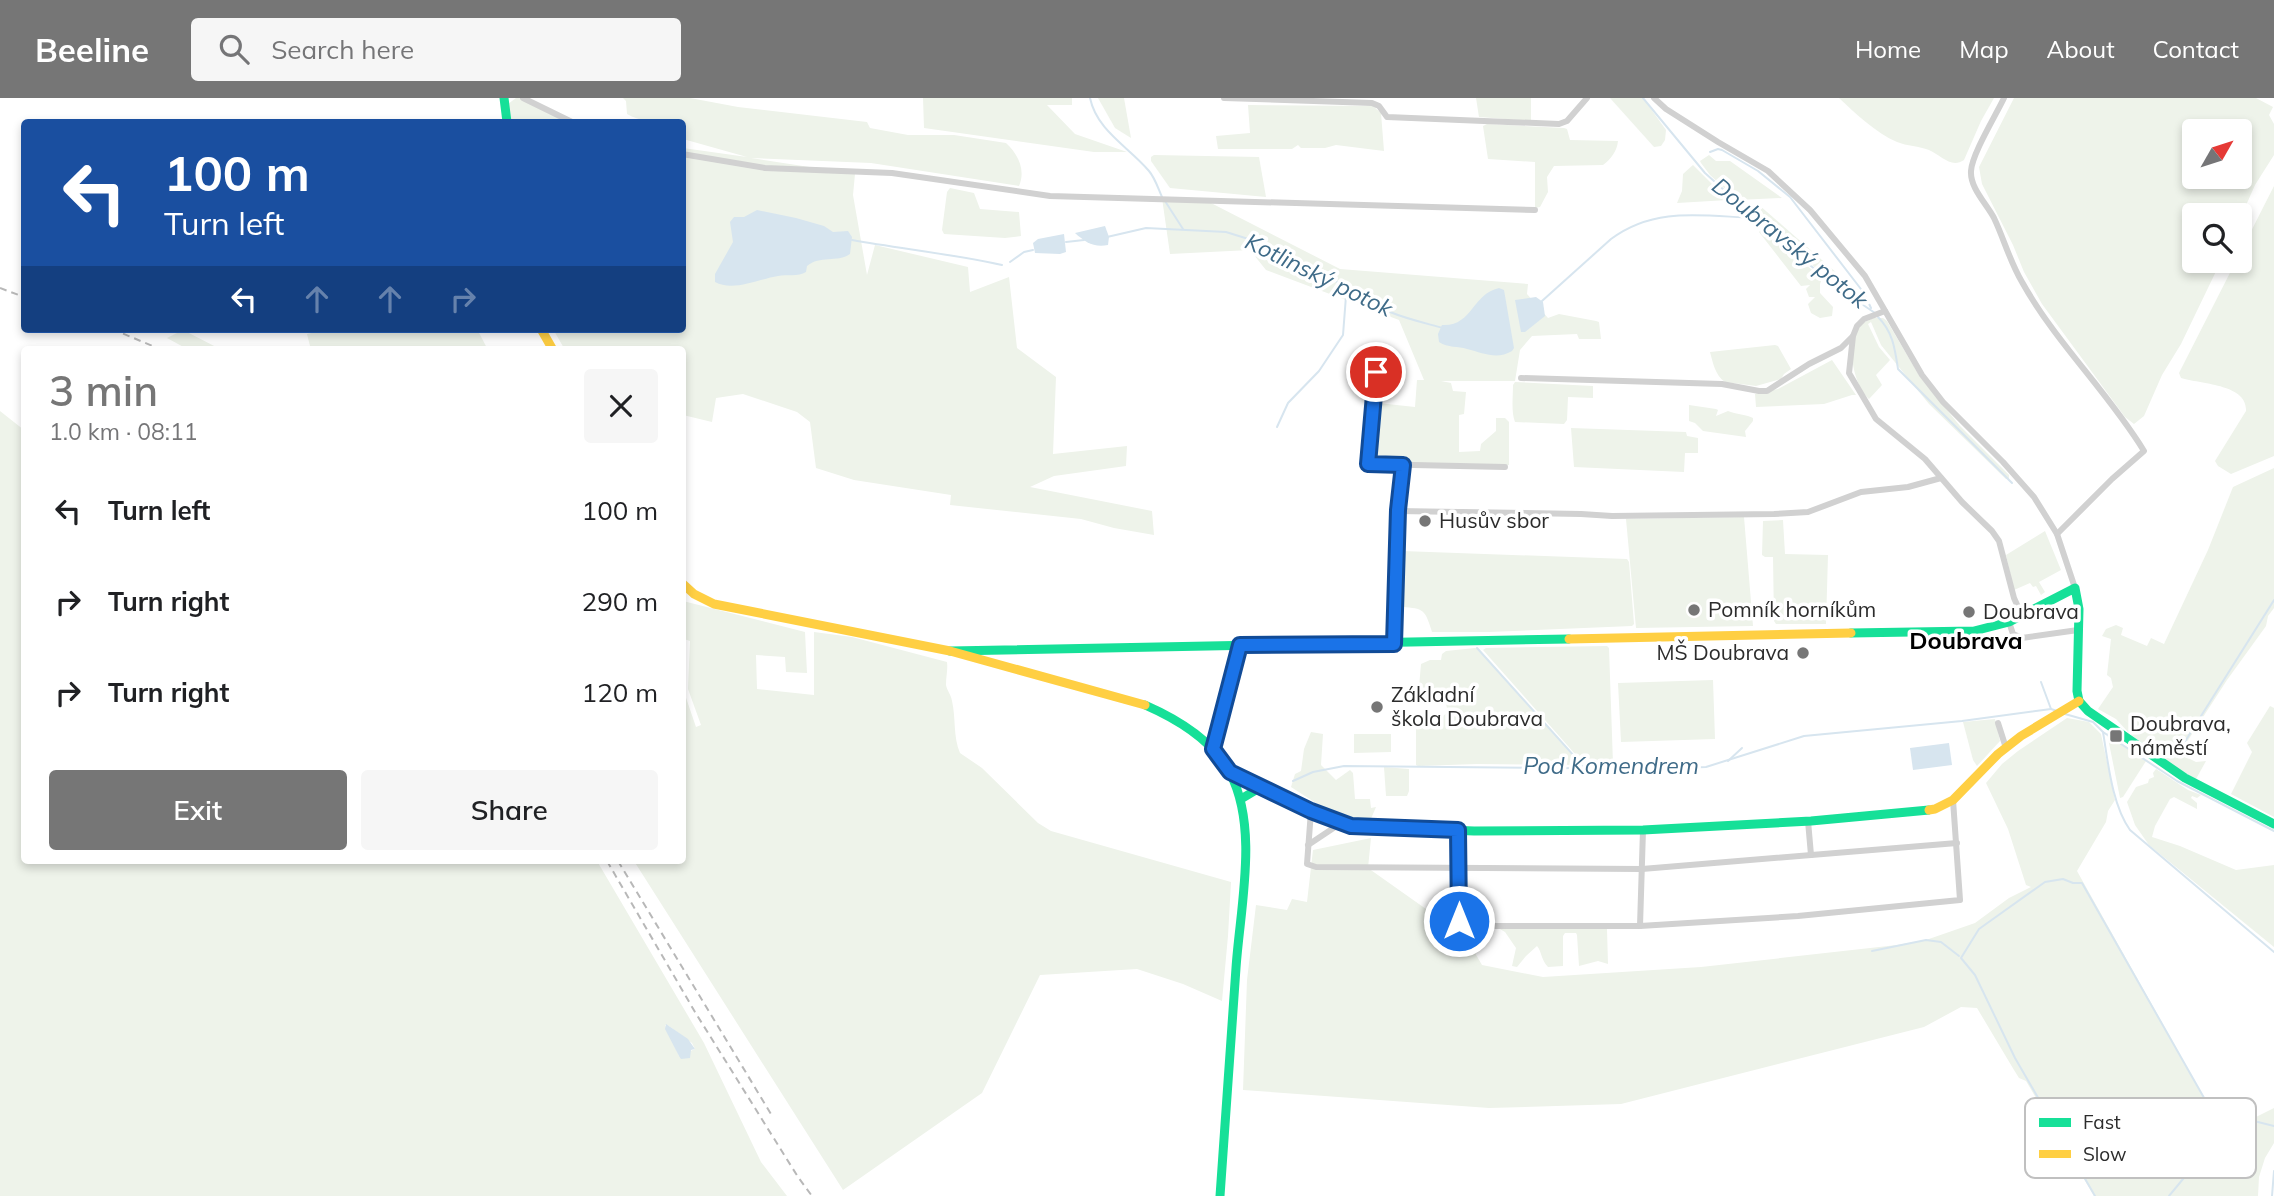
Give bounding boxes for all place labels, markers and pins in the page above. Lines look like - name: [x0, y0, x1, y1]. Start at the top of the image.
- pin: [1346, 342, 1406, 402]
- place label: Husův sbor: [1439, 507, 1549, 533]
- marker: Husův sbor: [1417, 513, 1433, 529]
- place label: Pomník horníkům: [1708, 596, 1876, 622]
- place label: Doubrava: [1983, 598, 2079, 624]
- marker: Pomník horníkům: [1686, 602, 1702, 618]
- marker: Doubrava: [1961, 604, 1977, 620]
- place label: MŠ Doubrava: [1656, 639, 1789, 665]
- marker: MŠ Doubrava: [1795, 645, 1811, 661]
- place label: Základní škola Doubrava: [1391, 681, 1543, 731]
- marker: Základní škola Doubrava: [1369, 699, 1385, 715]
- place label: Doubrava, náměstí: [2130, 710, 2231, 760]
- marker: Doubrava, náměstí: [2108, 728, 2124, 744]

